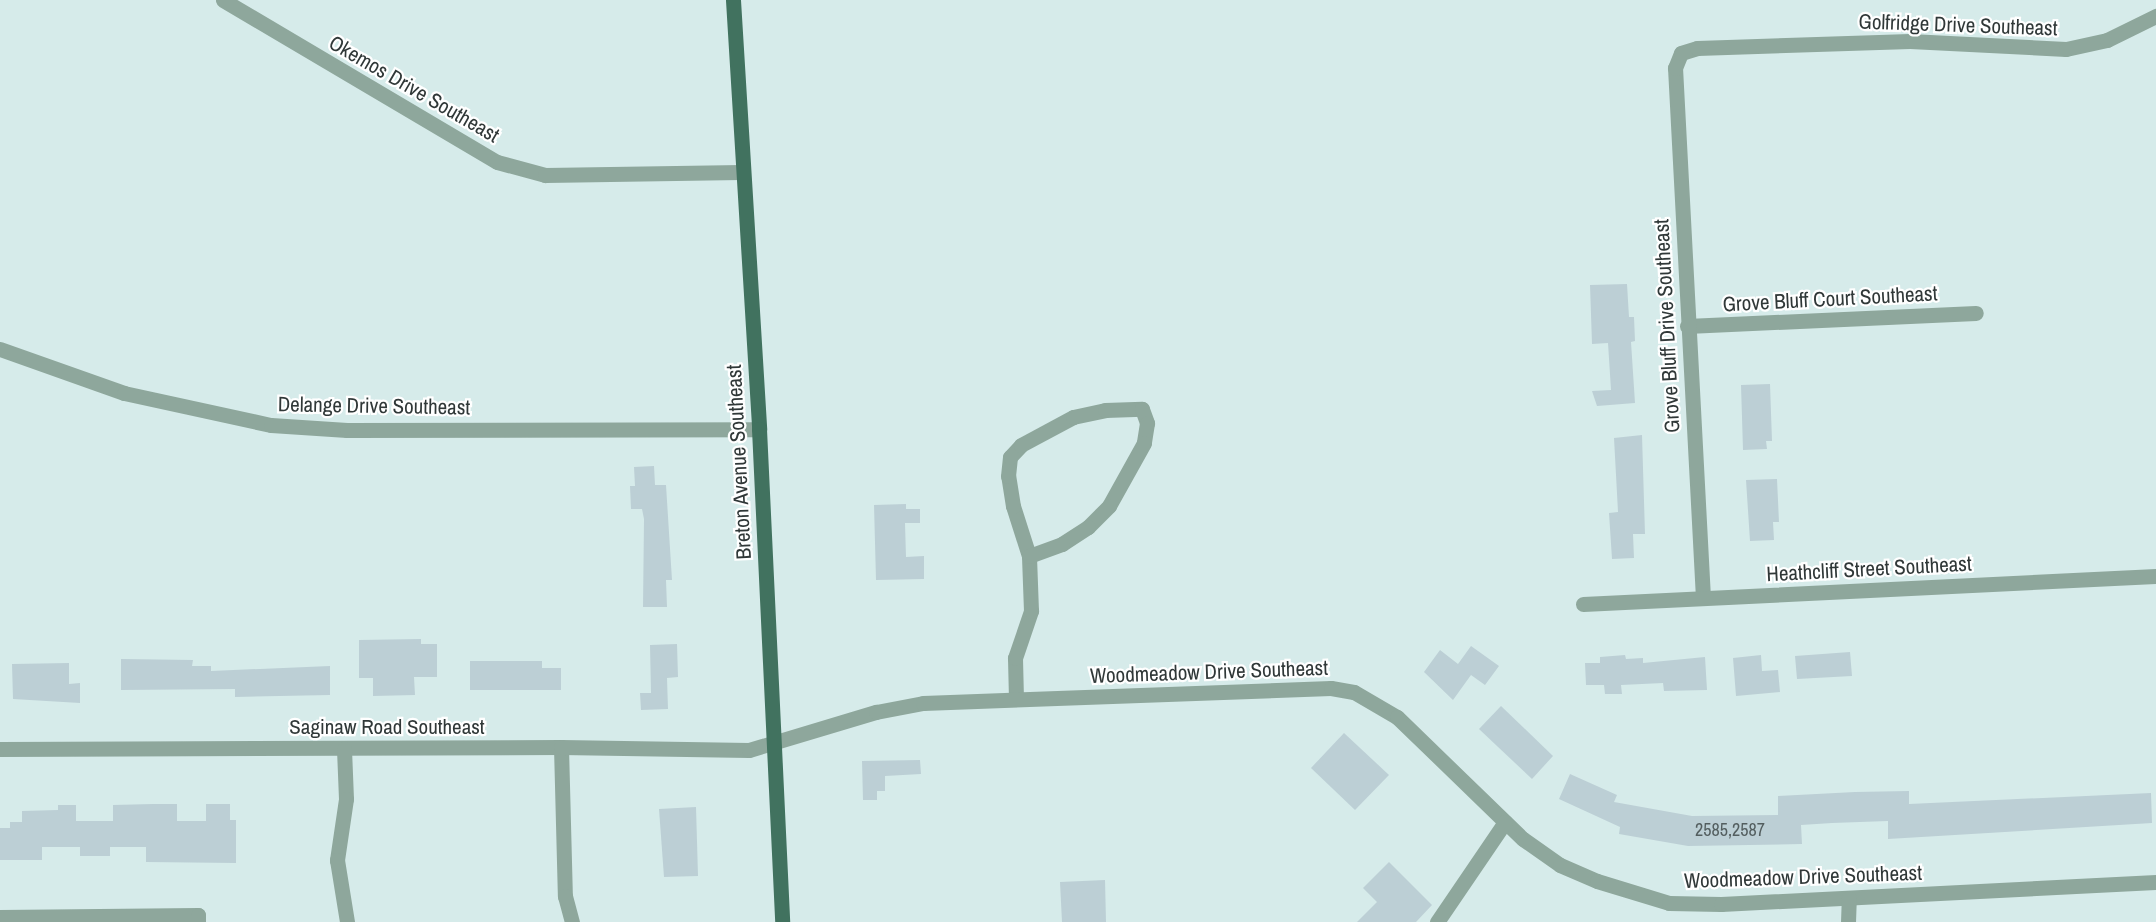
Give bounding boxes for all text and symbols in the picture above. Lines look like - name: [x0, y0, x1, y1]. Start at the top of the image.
- street label: Golfridge Drive Southeast: [1858, 9, 2058, 41]
- street label: Okemos Drive Southeast: [324, 30, 504, 148]
- street label: Grove Bluff Drive Southeast: [1649, 218, 1685, 434]
- street label: Grove Bluff Court Southeast: [1722, 281, 1938, 317]
- street label: Breton Avenue Southeast: [721, 363, 757, 561]
- street label: Delange Drive Southeast: [278, 392, 470, 420]
- street label: Heathcliff Street Southeast: [1766, 551, 1972, 587]
- street label: Woodmeadow Drive Southeast: [1090, 655, 1328, 689]
- street label: Saginaw Road Southeast: [289, 714, 485, 740]
- house number: 2585,2587: [1695, 819, 1765, 841]
- street label: Woodmeadow Drive Southeast: [1684, 860, 1922, 894]

